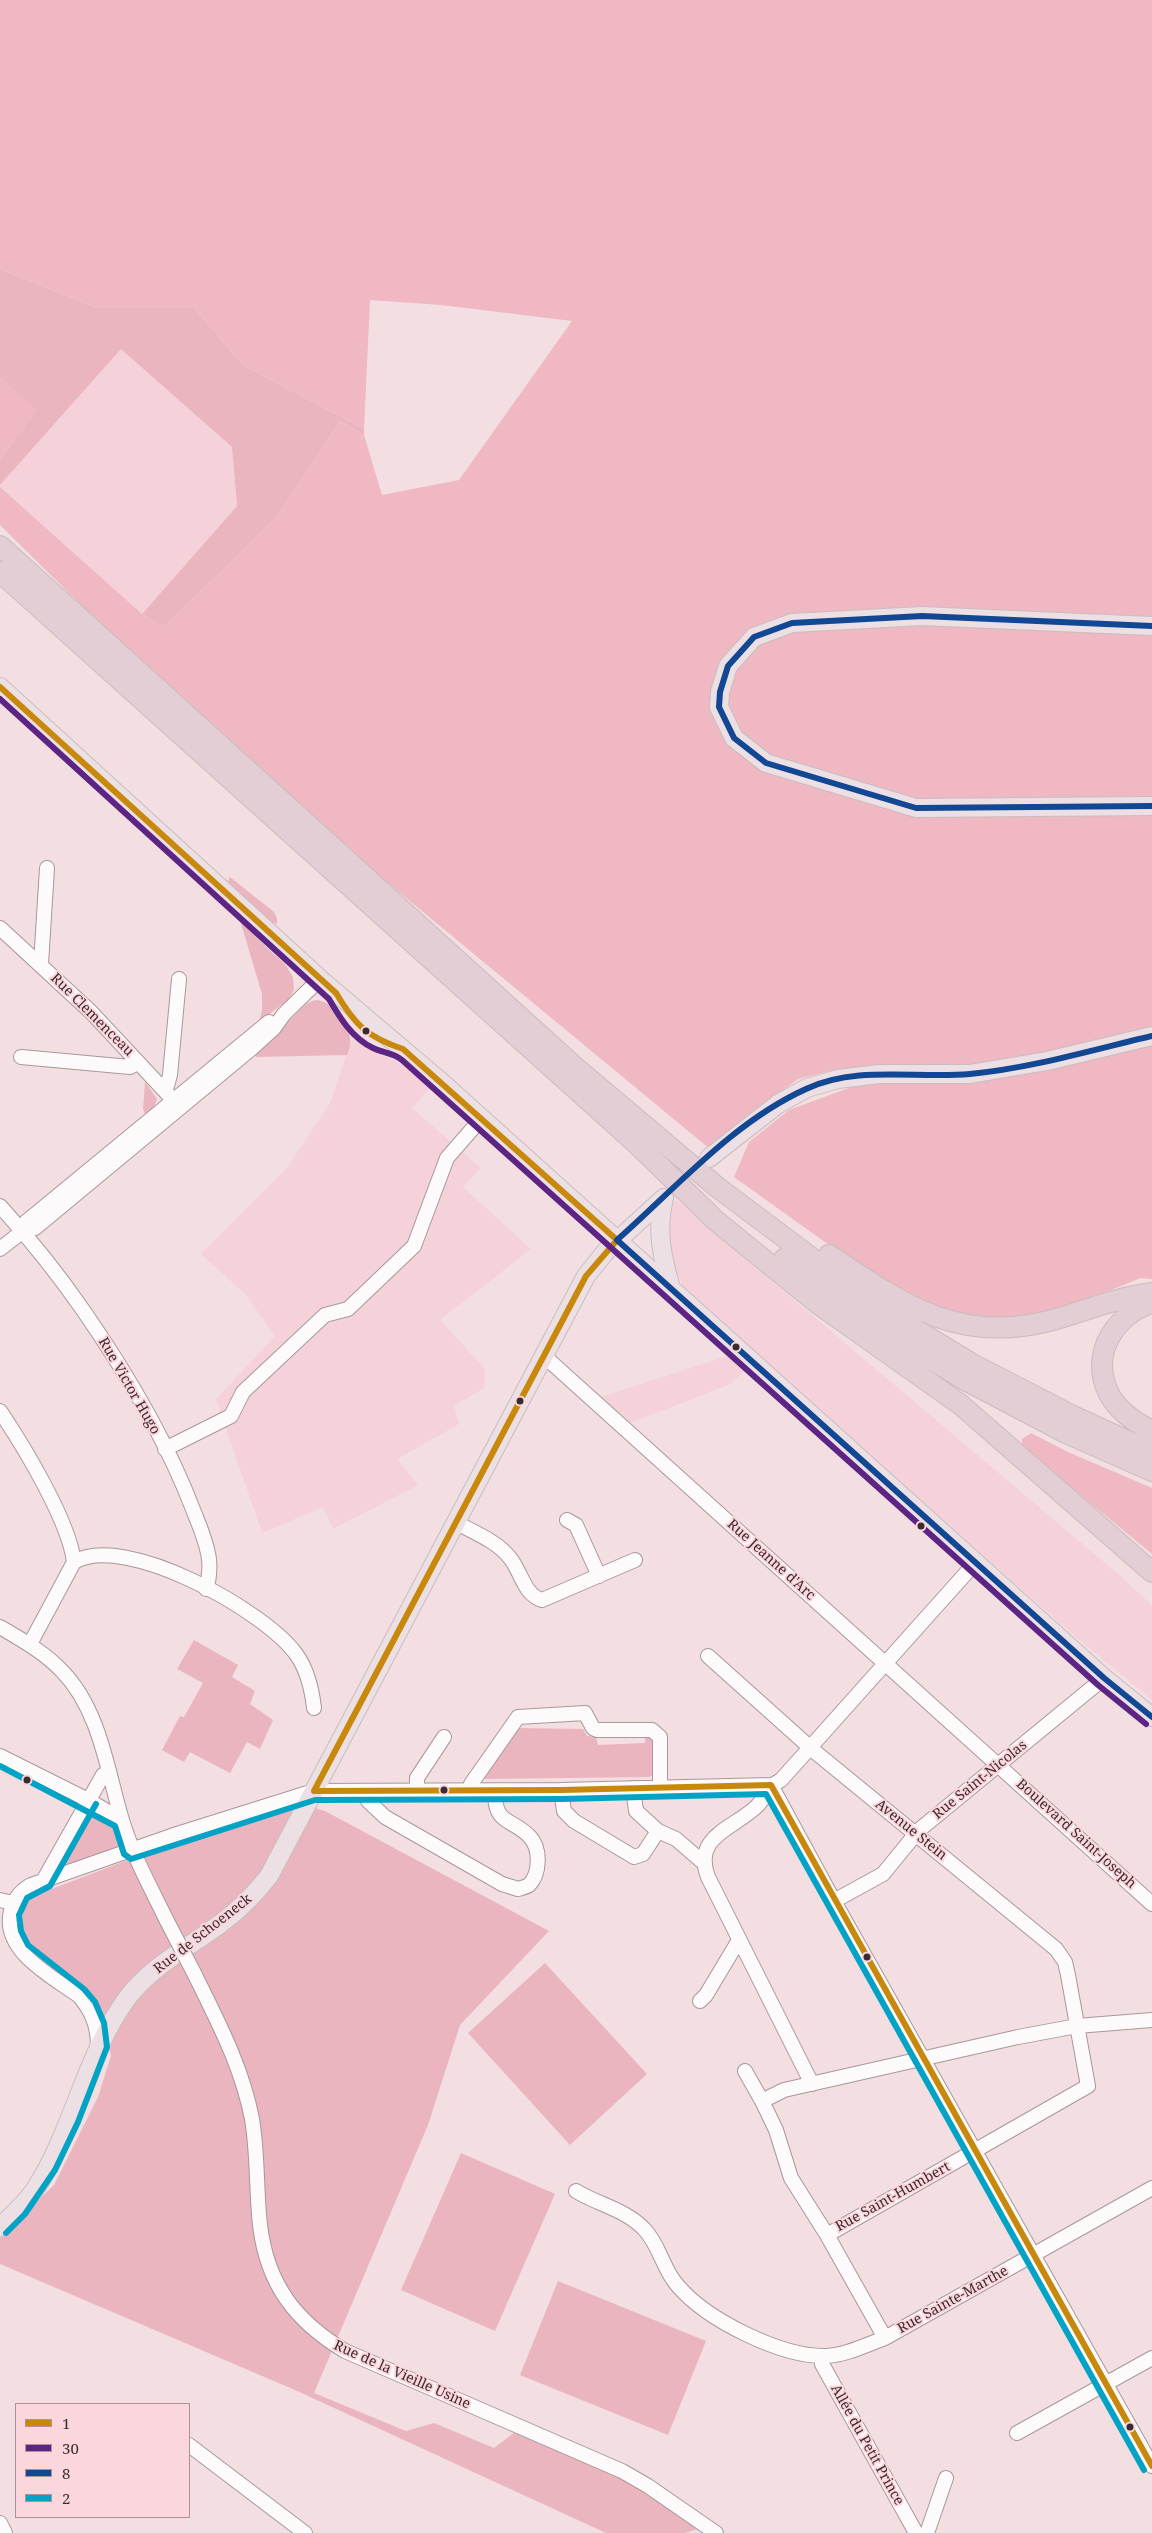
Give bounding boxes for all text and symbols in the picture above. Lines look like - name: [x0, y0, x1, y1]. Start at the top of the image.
- street label: Rue Clemenceau: [47, 970, 137, 1060]
- unlabelled marker: [361, 1026, 371, 1036]
- street label: Rue Victor Hugo: [95, 1335, 163, 1437]
- unlabelled marker: [731, 1342, 741, 1352]
- unlabelled marker: [515, 1396, 525, 1406]
- street label: Rue Jeanne d'Arc: [724, 1516, 818, 1604]
- unlabelled marker: [916, 1521, 926, 1531]
- street label: Rue Saint-Nicolas: [930, 1737, 1030, 1823]
- unlabelled marker: [22, 1775, 32, 1785]
- street label: Boulevard Saint-Joseph: [1013, 1776, 1139, 1892]
- unlabelled marker: [439, 1785, 449, 1795]
- street label: Avenue Stein: [872, 1796, 950, 1864]
- street label: Rue de Schoeneck: [151, 1891, 255, 1977]
- unlabelled marker: [862, 1952, 872, 1962]
- street label: Rue Saint-Humbert: [833, 2159, 953, 2235]
- street label: Rue Sainte-Marthe: [895, 2263, 1011, 2337]
- street label: Rue de la Vieille Usine: [331, 2337, 473, 2413]
- street label: Allée du Petit Prince: [827, 2382, 907, 2508]
- legend: [15, 2403, 190, 2518]
- text: 1: [62, 2413, 70, 2433]
- unlabelled marker: [1125, 2422, 1135, 2432]
- text: 30: [62, 2438, 79, 2458]
- text: 8: [62, 2463, 70, 2483]
- text: 2: [62, 2488, 70, 2508]

